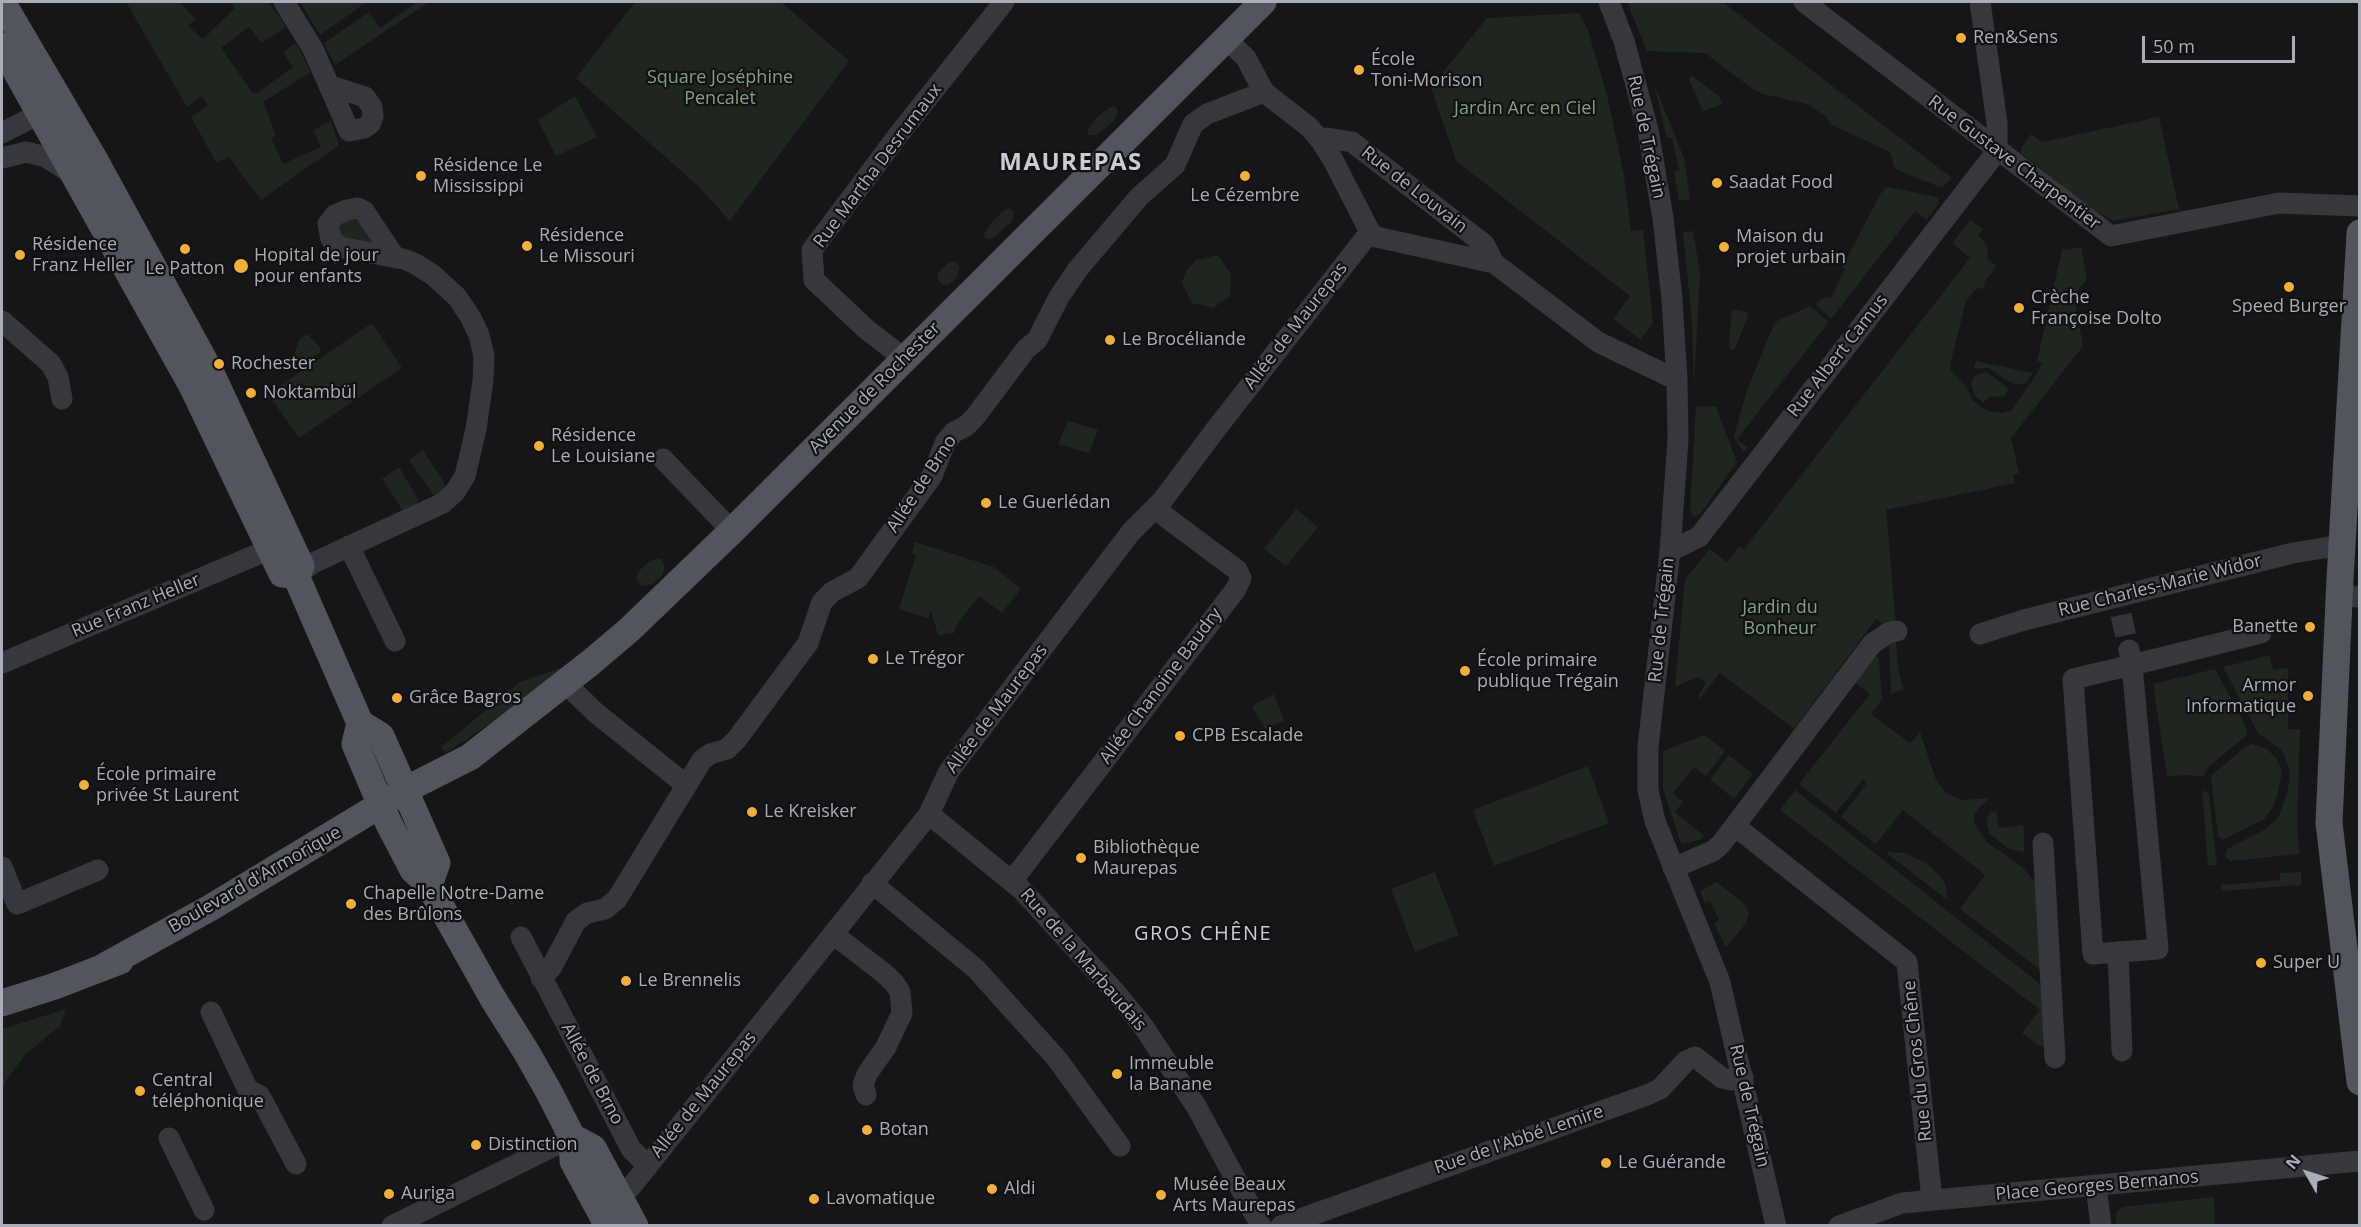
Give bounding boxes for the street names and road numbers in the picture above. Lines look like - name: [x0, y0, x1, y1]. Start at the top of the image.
- street label: Rue de Trégain: [1622, 73, 1670, 201]
- street label: Rue Martha Desrumaux: [809, 80, 947, 252]
- street label: Rue Gustave Charpentier: [1924, 91, 2104, 235]
- street label: Rue de Louvain: [1357, 142, 1471, 238]
- street label: Allée de Maurepas: [1240, 258, 1352, 394]
- street label: Rue Albert Camus: [1783, 290, 1893, 422]
- street label: Avenue de Rochester: [805, 318, 945, 458]
- street label: Allée de Brno: [882, 431, 962, 537]
- street label: Rue Charles-Marie Widor: [2056, 550, 2264, 622]
- street label: Rue de Trégain: [1645, 556, 1679, 684]
- street label: Rue Franz Heller: [68, 569, 204, 643]
- street label: Allée Chanoine Baudry: [1095, 604, 1227, 768]
- street label: Allée de Maurepas: [942, 640, 1052, 778]
- street label: Boulevard d'Armorique: [165, 822, 345, 938]
- street label: Rue de la Marbaudais: [1015, 884, 1151, 1036]
- street label: Rue du Gros Chêne: [1899, 979, 1937, 1143]
- street label: Allée de Brno: [556, 1019, 628, 1129]
- street label: Allée de Maurepas: [647, 1028, 761, 1162]
- street label: Rue de Trégain: [1724, 1042, 1774, 1170]
- street label: Rue de l'Abbé Lemire: [1432, 1101, 1606, 1179]
- street label: Place Georges Bernanos: [1995, 1166, 2199, 1206]

